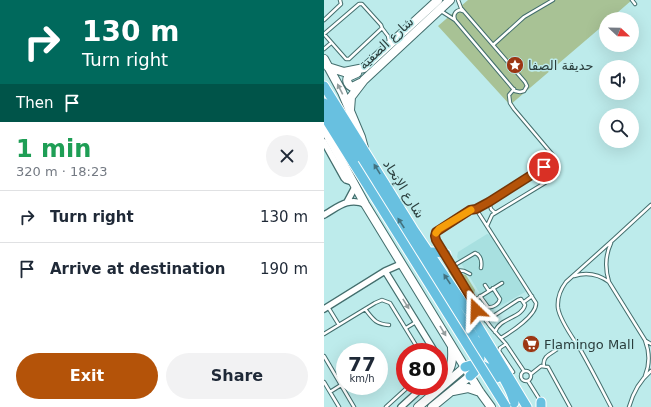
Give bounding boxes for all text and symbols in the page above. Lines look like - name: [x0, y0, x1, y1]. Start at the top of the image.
- north arrow: [599, 12, 639, 52]
- map controls: [599, 12, 639, 148]
- street label: شارع الصفية: [356, 14, 417, 73]
- text: 130 m: [82, 15, 179, 48]
- icon: right: [16, 16, 68, 68]
- text: Turn right: [82, 49, 168, 70]
- place icon: حديقة الصفا: [505, 55, 525, 75]
- place label: حديقة الصفا: [528, 58, 594, 73]
- button: sound: [599, 60, 639, 100]
- one-way arrow: [337, 83, 343, 94]
- icon: arrive: [61, 92, 83, 114]
- text: Then: [16, 94, 53, 112]
- button: search: [599, 108, 639, 148]
- text: 1 min: [16, 135, 91, 163]
- button: close: [266, 135, 308, 177]
- pin: [527, 150, 561, 184]
- icon: arrive: [533, 156, 555, 178]
- street label: شارع الإتحاد: [379, 157, 428, 221]
- text: 320 m · 18:23: [16, 164, 107, 179]
- one-way arrow: [373, 164, 380, 175]
- icon: right: [16, 206, 38, 228]
- text: Turn right: [50, 208, 134, 226]
- text: 130 m: [260, 208, 308, 226]
- one-way arrow: [397, 218, 405, 228]
- icon: arrive: [16, 258, 38, 280]
- text: Arrive at destination: [50, 260, 225, 278]
- text: 190 m: [260, 260, 308, 278]
- one-way arrow: [443, 274, 451, 284]
- position arrow: [455, 289, 497, 331]
- one-way arrow: [402, 299, 410, 309]
- one-way arrow: [439, 325, 446, 337]
- supermarket icon: Flamingo Mall: [521, 334, 541, 354]
- place label: Flamingo Mall: [544, 337, 634, 352]
- speed limit sign: 80: [396, 343, 448, 395]
- text: 77: [348, 352, 376, 376]
- button: Exit: [16, 353, 158, 399]
- button: Share: [166, 353, 308, 399]
- text: km/h: [349, 373, 375, 384]

